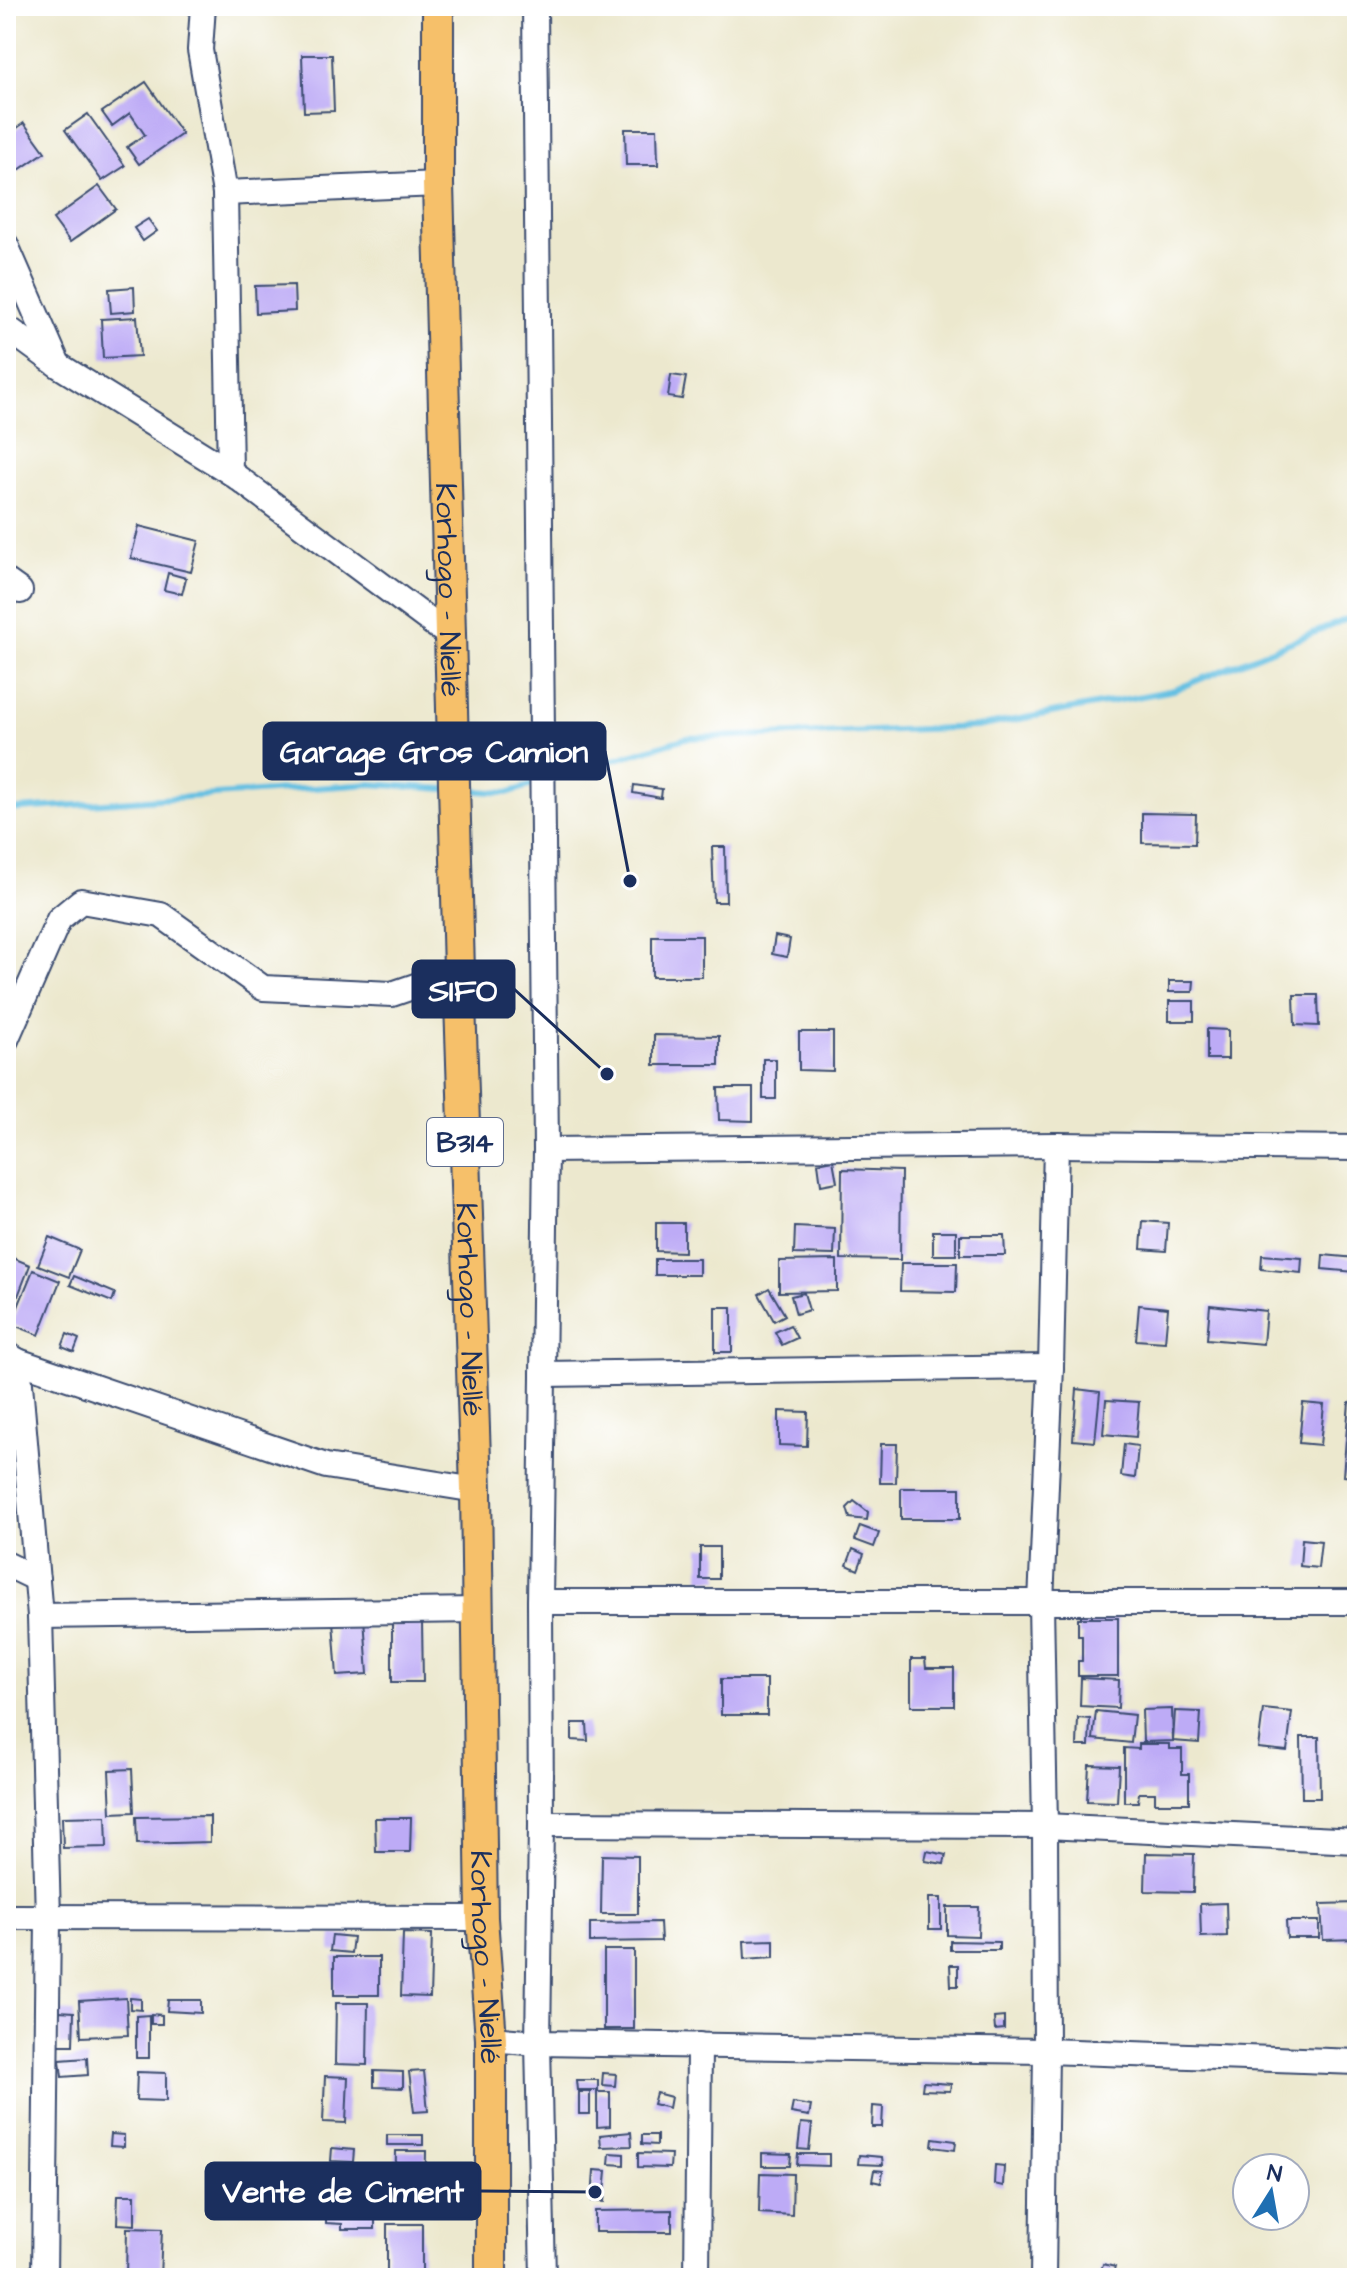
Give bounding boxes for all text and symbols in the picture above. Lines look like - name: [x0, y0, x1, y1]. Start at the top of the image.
- street label: Korhogo - Niellé: [424, 482, 472, 698]
- callout: Garage Gros Camion: [264, 723, 605, 779]
- text: Garage Gros Camion: [280, 730, 588, 776]
- callout: SIFO: [413, 961, 514, 1017]
- text: SIFO: [428, 969, 498, 1014]
- road number: B314: [427, 1118, 503, 1166]
- street label: Korhogo - Niellé: [445, 1202, 494, 1417]
- street label: Korhogo - Niellé: [459, 1850, 511, 2064]
- north arrow: [1231, 2152, 1311, 2232]
- text: N: [1265, 2157, 1284, 2190]
- callout: Vente de Ciment: [206, 2163, 480, 2219]
- text: Vente de Ciment: [221, 2170, 465, 2215]

